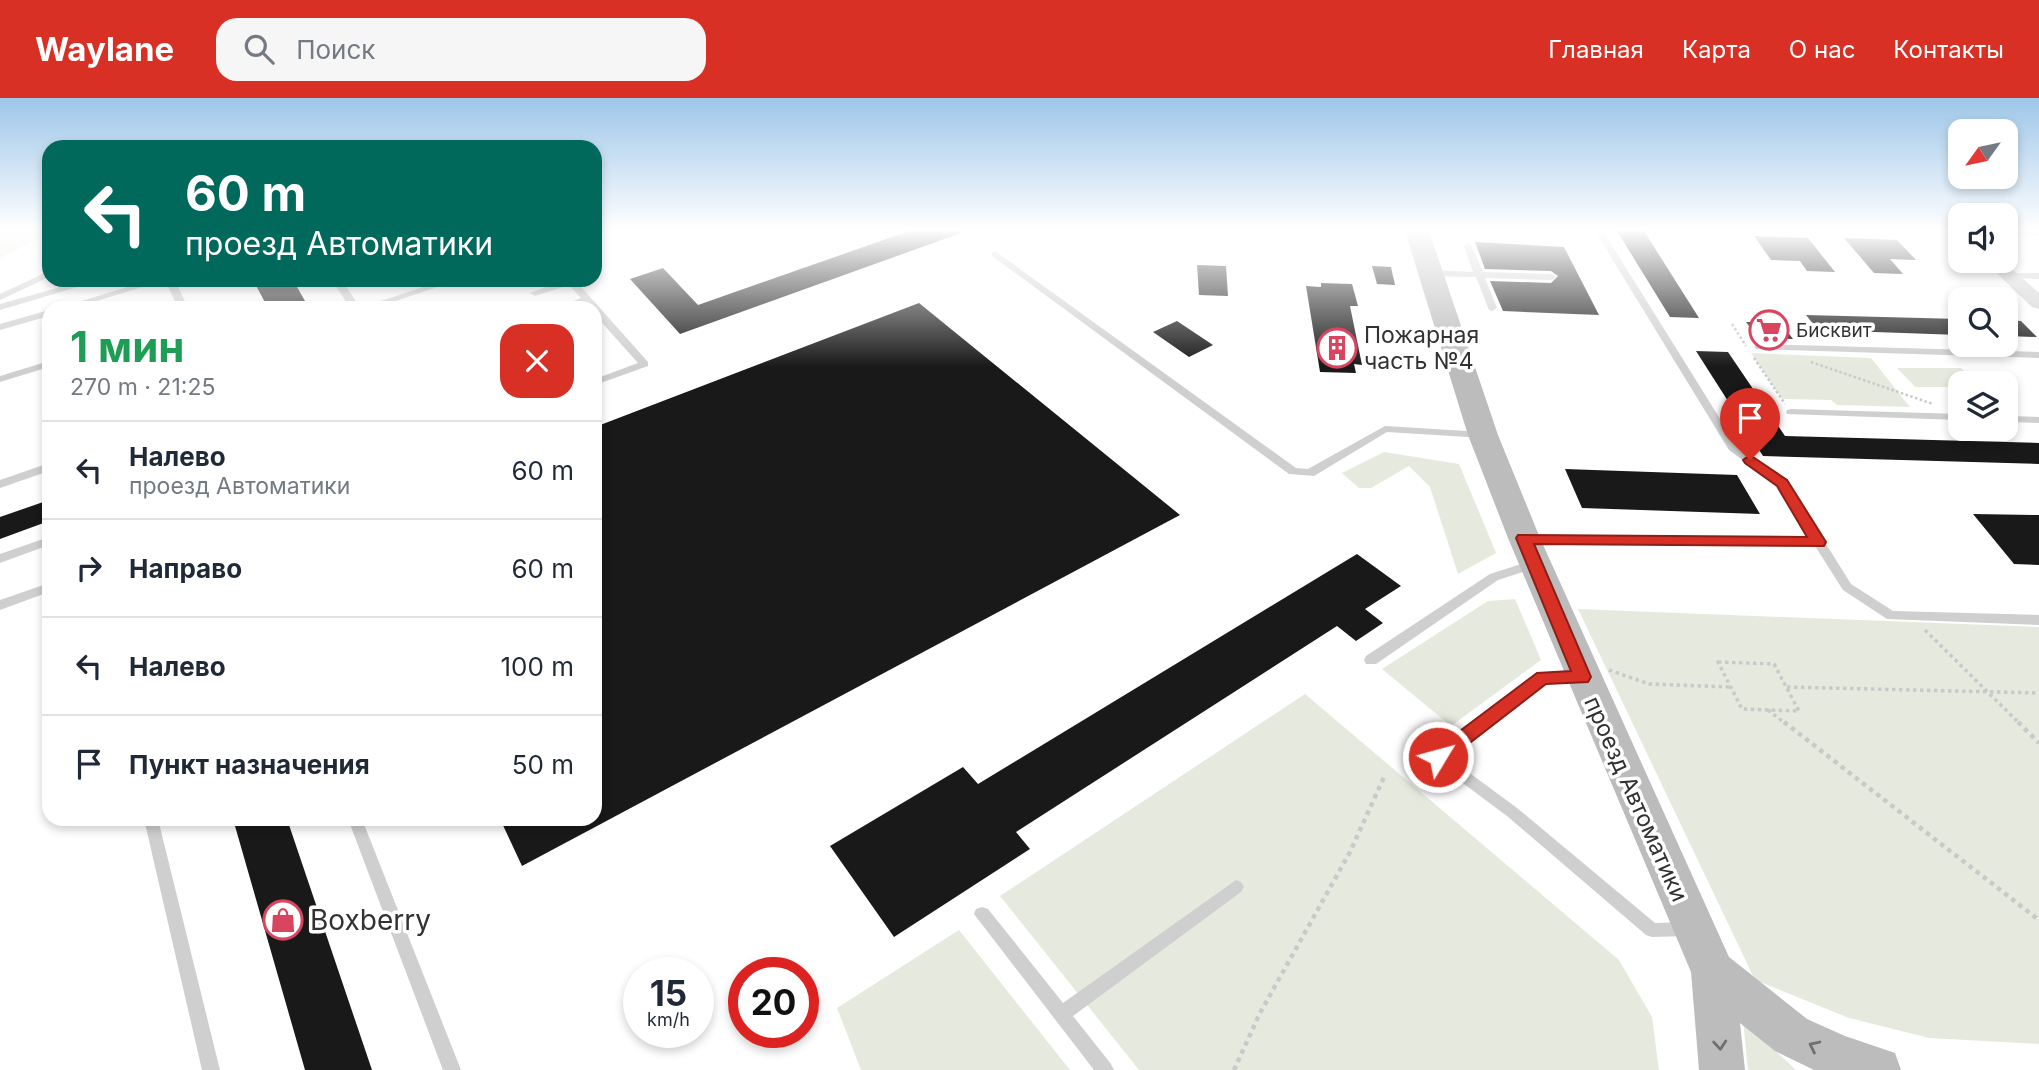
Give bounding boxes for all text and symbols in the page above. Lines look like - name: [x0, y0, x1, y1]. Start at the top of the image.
- search box: [216, 18, 706, 81]
- text: Waylane: [35, 29, 174, 69]
- icon: search: [240, 30, 278, 68]
- text: Поиск: [296, 34, 375, 65]
- text: Главная: [1548, 35, 1644, 64]
- text: Карта: [1682, 35, 1751, 64]
- text: О нас: [1789, 35, 1855, 64]
- text: Контакты: [1893, 35, 2004, 64]
- north arrow: [1948, 119, 2018, 189]
- map controls: [1948, 119, 2018, 441]
- text: 60 m: [185, 164, 306, 223]
- icon: left: [70, 168, 161, 259]
- button: sound: [1948, 203, 2018, 273]
- text: проезд Автоматики: [185, 224, 493, 263]
- button: search: [1948, 287, 2018, 357]
- supermarket icon: Бисквит: [1748, 309, 1790, 351]
- place label: Бисквит: [1796, 319, 1872, 342]
- text: 1 мин: [70, 321, 184, 372]
- place label: Пожарная часть №4: [1364, 321, 1479, 375]
- button: close: [500, 324, 574, 398]
- building icon: Пожарная часть №4: [1316, 327, 1358, 369]
- button: layers: [1948, 371, 2018, 441]
- text: 270 m · 21:25: [70, 373, 215, 401]
- pin: [1720, 388, 1780, 460]
- icon: arrive: [1731, 399, 1769, 437]
- text: Налево: [129, 441, 226, 472]
- icon: left: [70, 451, 108, 489]
- text: 60 m: [511, 455, 574, 486]
- text: проезд Автоматики: [129, 472, 350, 500]
- icon: right: [70, 549, 108, 587]
- text: Направо: [129, 553, 242, 584]
- text: 60 m: [511, 553, 574, 584]
- icon: left: [70, 647, 108, 685]
- text: Налево: [129, 651, 226, 682]
- text: 100 m: [501, 651, 574, 682]
- street label: проезд Автоматики: [1578, 692, 1694, 906]
- position arrow: [1401, 720, 1475, 794]
- icon: arrive: [70, 745, 108, 783]
- text: Пункт назначения: [129, 749, 370, 780]
- text: 50 m: [512, 749, 574, 780]
- shop icon: Boxberry: [262, 899, 304, 941]
- place label: Boxberry: [310, 903, 431, 937]
- speed limit sign: 20: [728, 957, 819, 1048]
- text: 15: [650, 972, 687, 1014]
- text: km/h: [647, 1009, 690, 1030]
- one-way arrow: [1712, 1040, 1727, 1051]
- one-way arrow: [1809, 1040, 1821, 1054]

